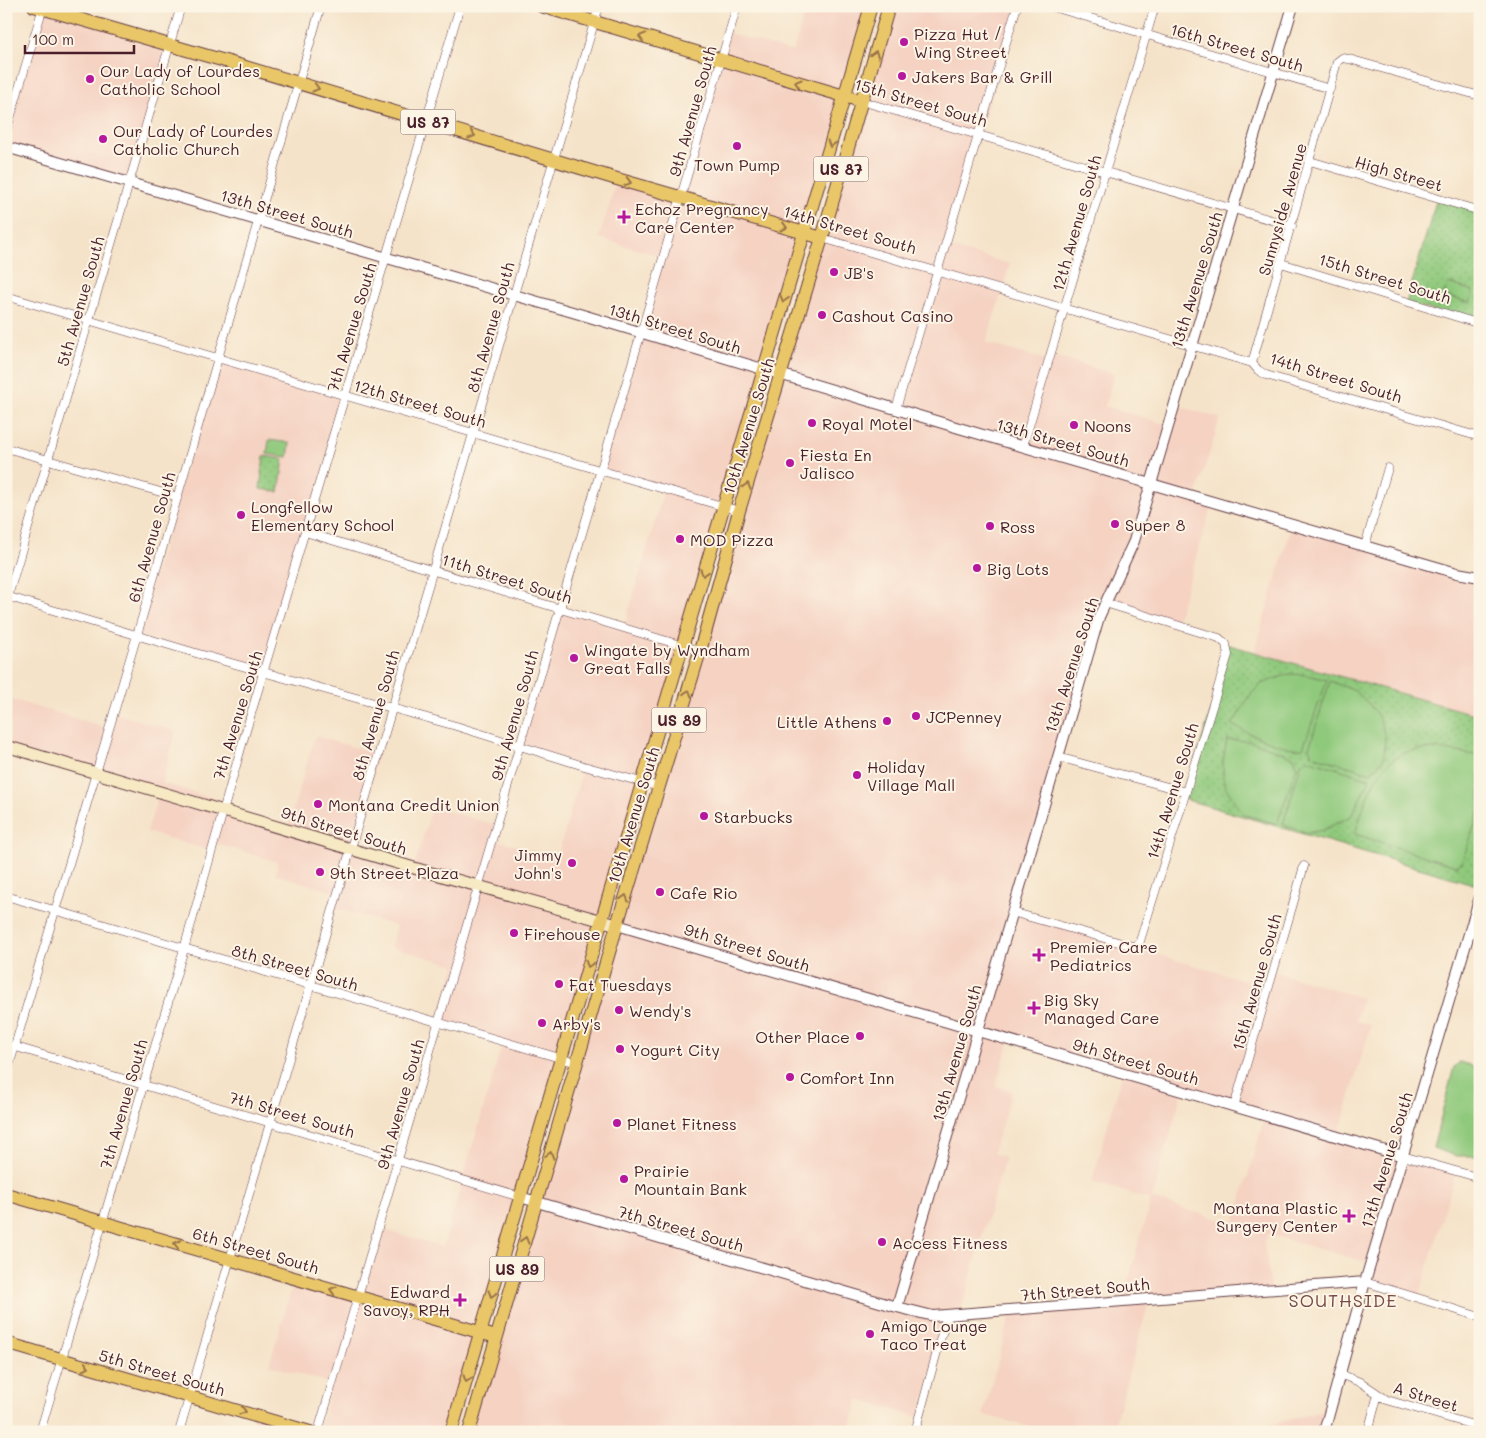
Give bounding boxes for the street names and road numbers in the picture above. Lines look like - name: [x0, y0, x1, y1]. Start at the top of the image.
- street label: 16th Street South: [1168, 18, 1306, 76]
- street label: 9th Avenue South: [663, 43, 721, 179]
- street label: 15th Street South: [852, 73, 990, 131]
- road number: US 87: [400, 110, 456, 134]
- street label: Sunnyside Avenue: [1253, 140, 1311, 278]
- street label: High Street: [1353, 150, 1445, 196]
- street label: 12th Avenue South: [1046, 152, 1106, 294]
- road number: US 87: [814, 156, 868, 182]
- street label: 13th Street South: [218, 184, 356, 242]
- street label: 14th Street South: [781, 200, 919, 258]
- street label: 13th Avenue South: [1165, 209, 1227, 351]
- street label: 5th Avenue South: [51, 234, 109, 368]
- street label: 15th Street South: [1316, 248, 1454, 308]
- street label: 8th Avenue South: [461, 259, 519, 395]
- street label: 7th Avenue South: [321, 260, 381, 394]
- street label: 13th Street South: [606, 298, 744, 358]
- street label: 14th Street South: [1267, 347, 1405, 407]
- street label: 10th Avenue South: [717, 355, 779, 497]
- street label: 12th Street South: [351, 374, 489, 432]
- street label: 13th Street South: [994, 413, 1132, 471]
- street label: 6th Avenue South: [122, 469, 180, 605]
- street label: 11th Street South: [439, 548, 575, 608]
- street label: 13th Avenue South: [1039, 594, 1103, 736]
- street label: 8th Avenue South: [346, 647, 404, 783]
- street label: 9th Avenue South: [485, 647, 543, 783]
- street label: 7th Avenue South: [207, 648, 267, 782]
- road number: US 89: [652, 708, 706, 732]
- street label: 14th Avenue South: [1141, 720, 1203, 862]
- street label: 10th Avenue South: [602, 744, 664, 886]
- street label: 9th Street South: [279, 801, 409, 859]
- street label: 15th Avenue South: [1226, 911, 1286, 1053]
- street label: 9th Street South: [682, 918, 812, 976]
- street label: 8th Street South: [230, 939, 360, 995]
- street label: 13th Avenue South: [926, 982, 986, 1124]
- street label: 9th Street South: [1071, 1033, 1201, 1089]
- street label: 9th Avenue South: [371, 1036, 429, 1172]
- street label: 7th Avenue South: [94, 1037, 152, 1171]
- street label: 7th Street South: [227, 1086, 357, 1142]
- street label: 17th Avenue South: [1355, 1089, 1417, 1231]
- street label: 7th Street South: [616, 1200, 746, 1256]
- street label: 6th Street South: [191, 1222, 321, 1278]
- road number: US 89: [490, 1256, 544, 1282]
- street label: 7th Street South: [1020, 1273, 1150, 1305]
- street label: 5th Street South: [97, 1344, 227, 1400]
- street label: A Street: [1391, 1376, 1461, 1416]

